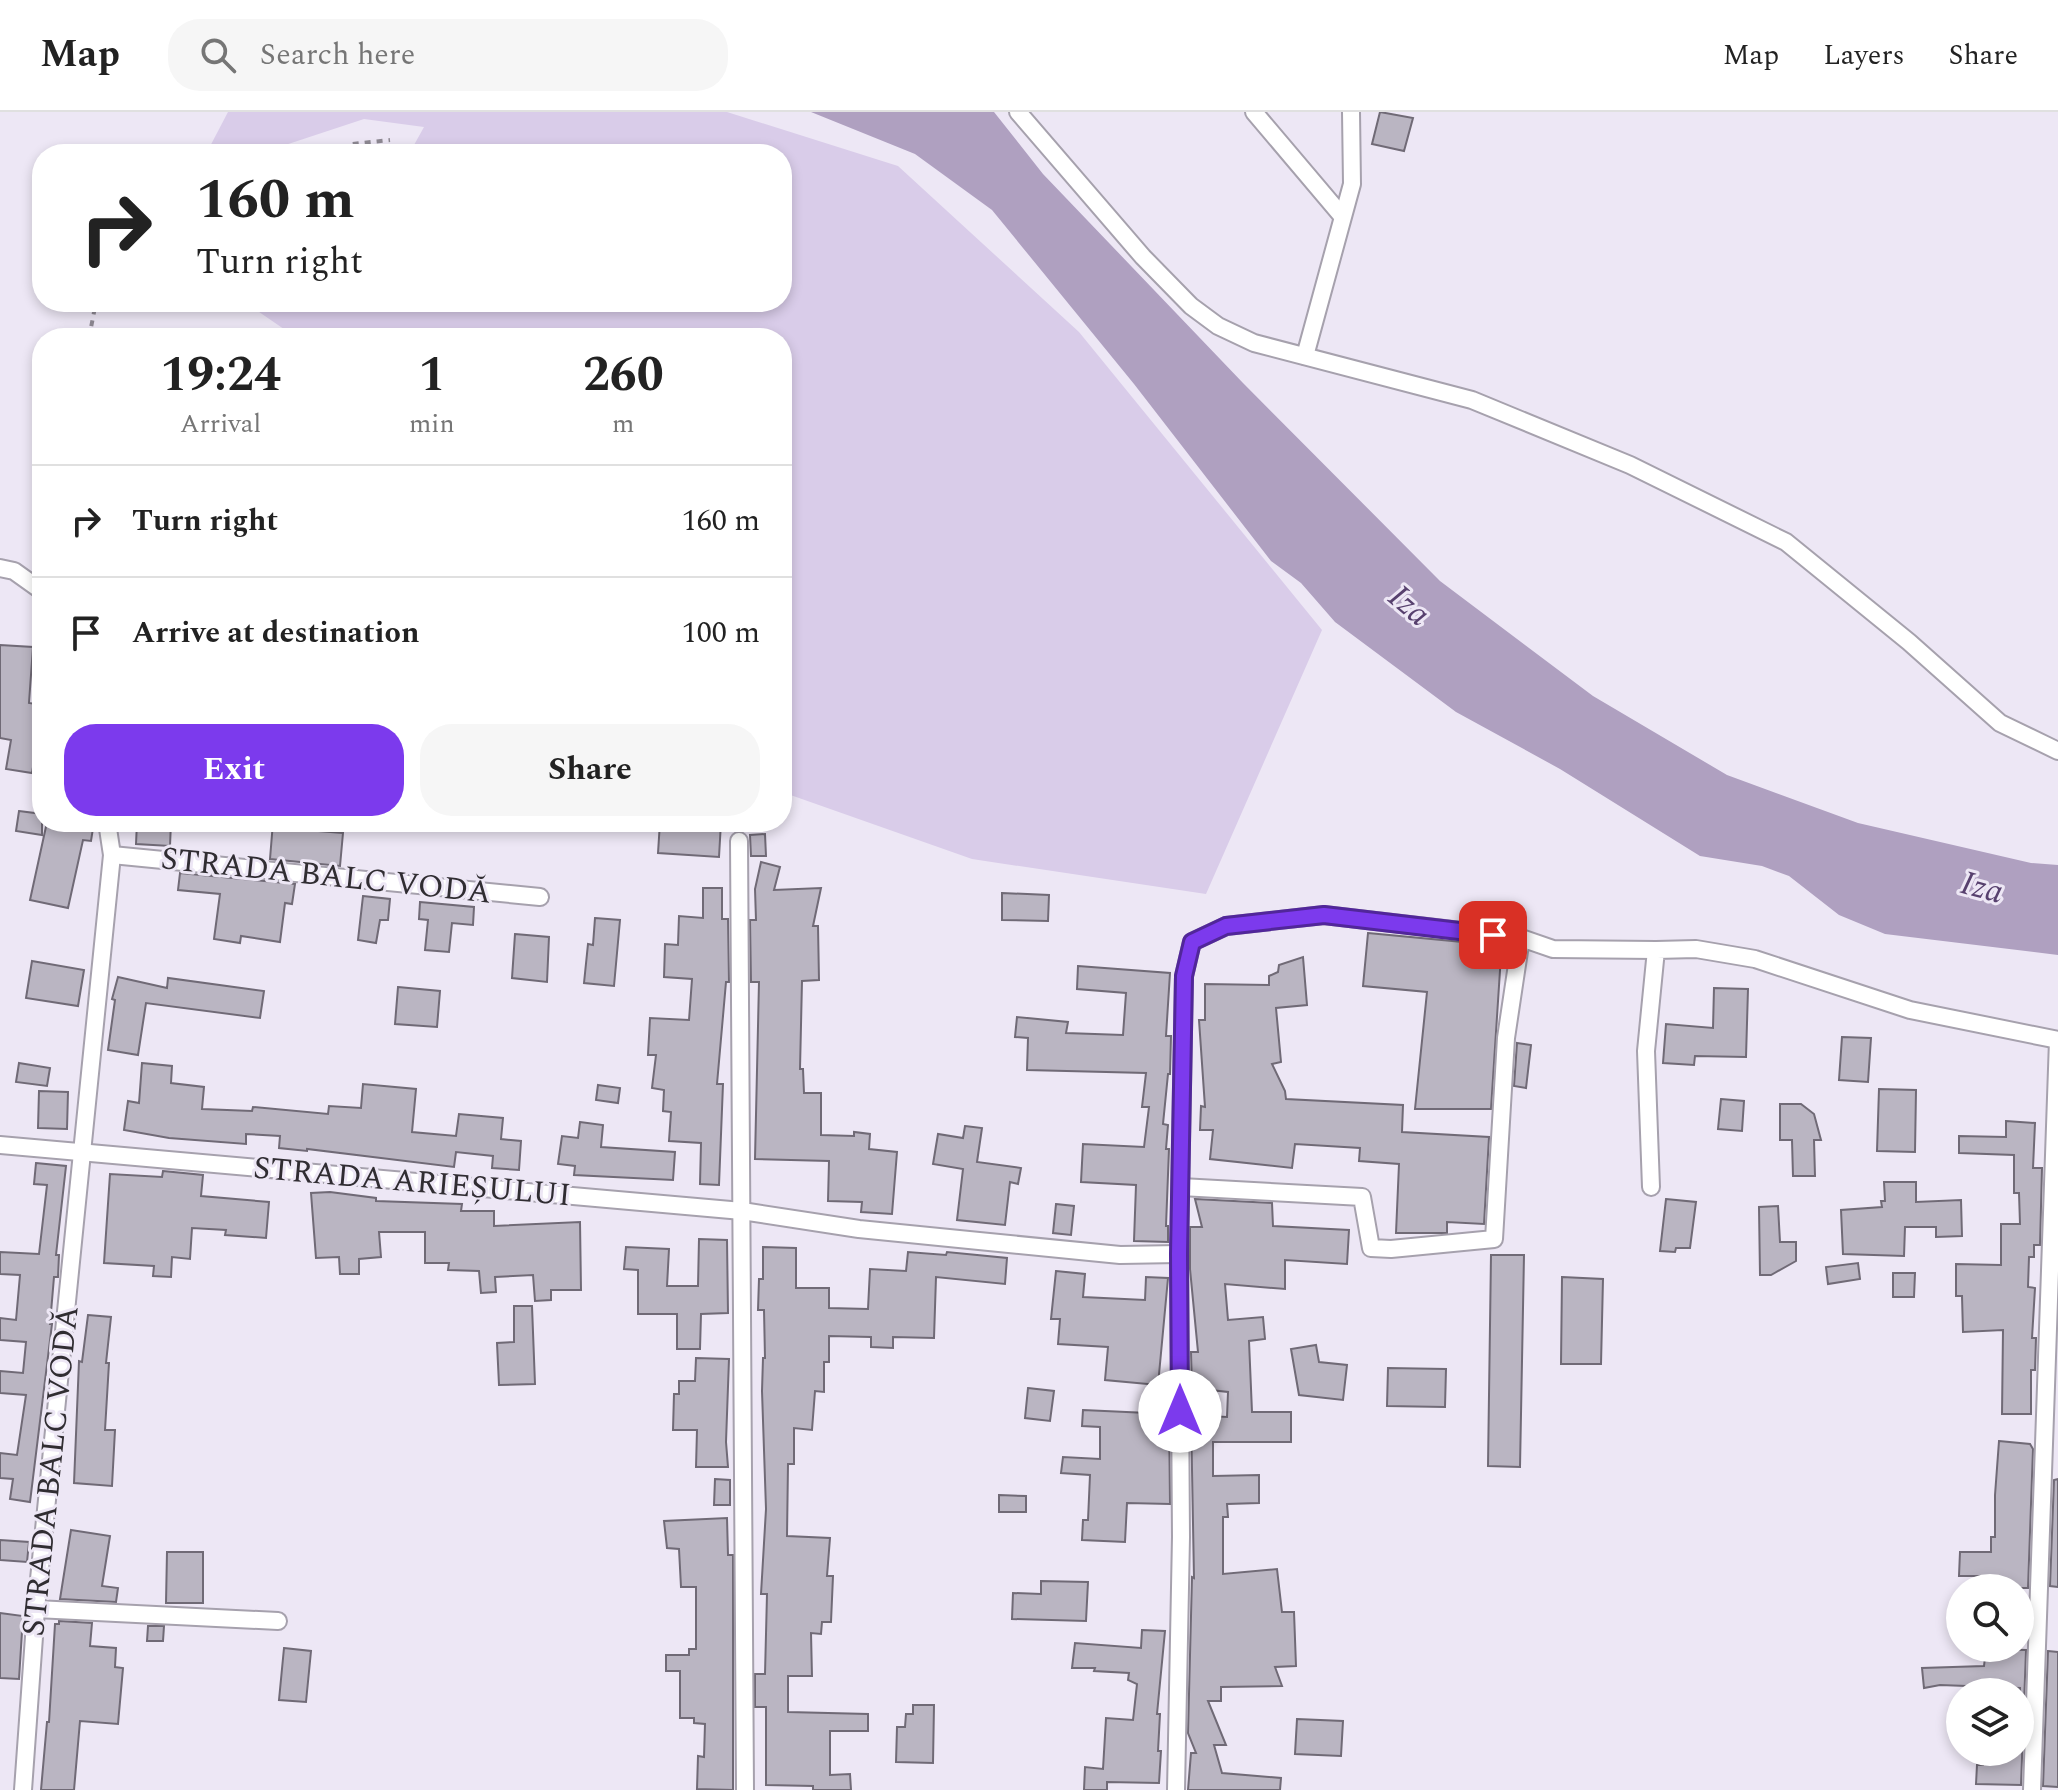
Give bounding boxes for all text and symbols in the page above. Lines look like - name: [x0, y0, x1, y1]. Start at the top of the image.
- search box: [168, 19, 728, 91]
- text: Map: [40, 26, 120, 84]
- text: Search here: [260, 32, 415, 78]
- icon: search: [196, 33, 240, 77]
- text: Map: [1723, 34, 1779, 77]
- text: Layers: [1823, 34, 1905, 77]
- text: Share: [1949, 34, 2018, 77]
- text: 160 m: [196, 158, 355, 243]
- icon: right: [64, 176, 168, 280]
- text: Turn right: [196, 235, 363, 290]
- text: 19:24: [160, 339, 281, 412]
- text: 1: [418, 339, 445, 412]
- text: 260: [583, 339, 664, 412]
- text: Arrival: [180, 404, 261, 444]
- text: min: [409, 404, 455, 444]
- text: m: [612, 404, 634, 444]
- text: Turn right: [132, 498, 278, 544]
- text: 160 m: [682, 498, 760, 544]
- icon: right: [64, 499, 108, 543]
- water label: Iza: [1376, 572, 1442, 640]
- text: Arrive at destination: [132, 610, 419, 656]
- text: 100 m: [682, 610, 760, 656]
- icon: arrive: [64, 611, 108, 655]
- button: Exit: [64, 724, 404, 816]
- button: Share: [420, 724, 760, 816]
- street label: STRADA BALC VODĂ: [158, 834, 494, 918]
- water label: Iza: [1955, 857, 2009, 919]
- pin: [1459, 901, 1527, 969]
- icon: arrive: [1471, 913, 1515, 957]
- street label: STRADA ARIEȘULUI: [251, 1144, 573, 1220]
- street label: STRADA BALC VODĂ: [9, 1303, 93, 1639]
- position arrow: [1138, 1369, 1222, 1453]
- map controls: [1946, 1574, 2034, 1766]
- button: search: [1946, 1574, 2034, 1662]
- button: layers: [1946, 1678, 2034, 1766]

